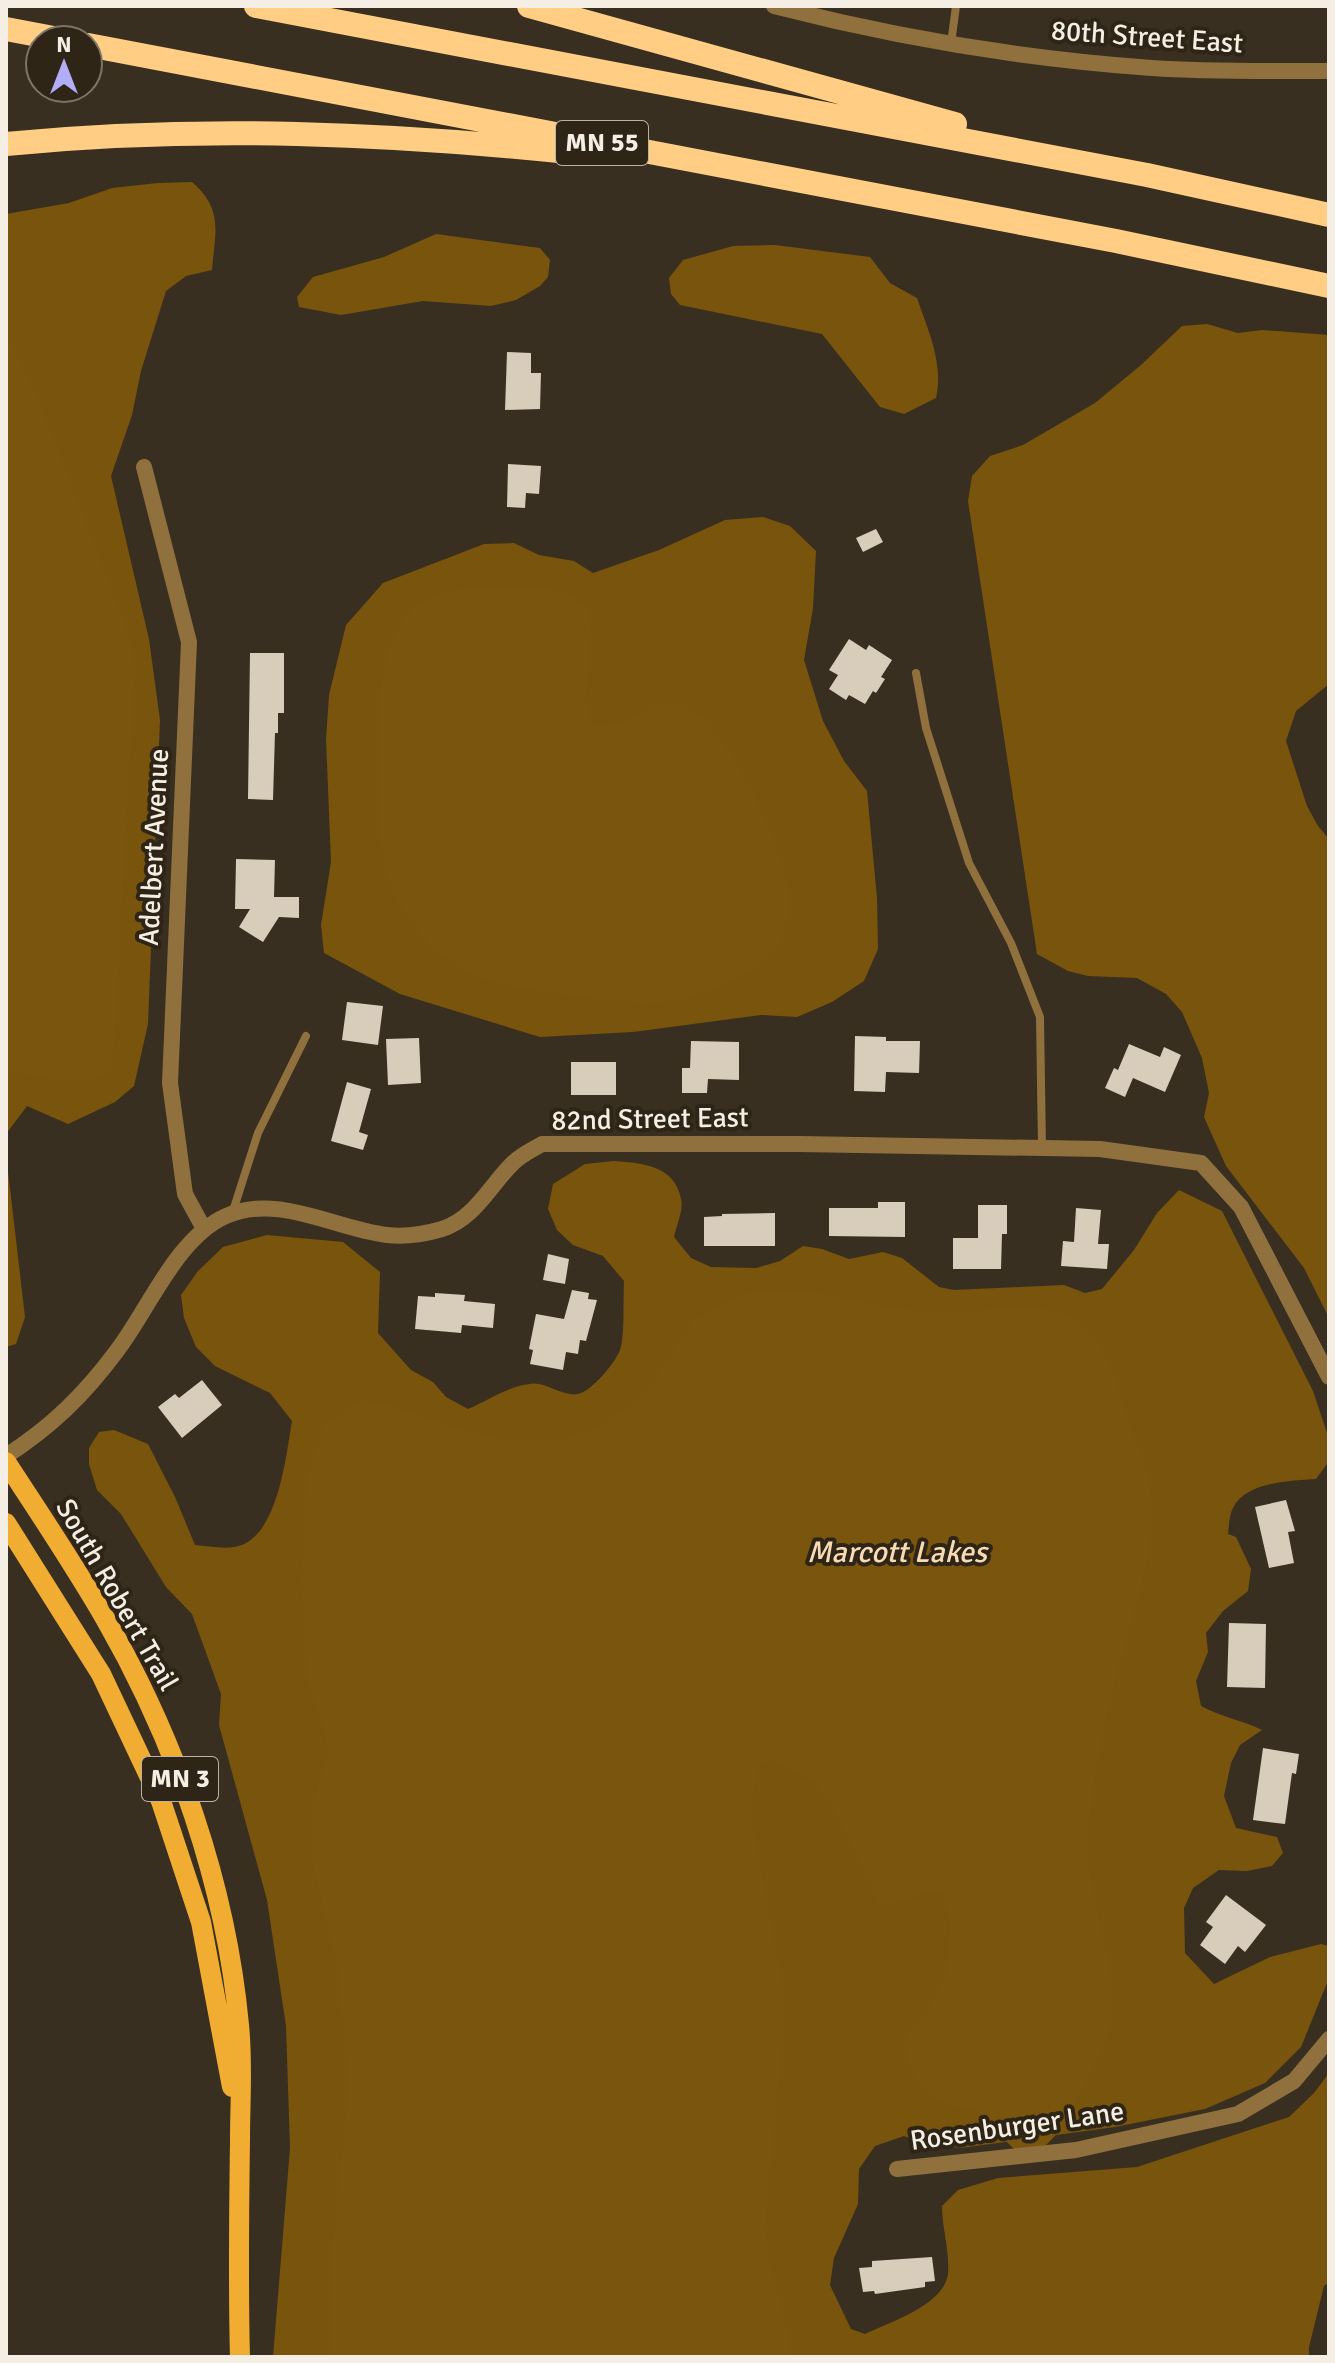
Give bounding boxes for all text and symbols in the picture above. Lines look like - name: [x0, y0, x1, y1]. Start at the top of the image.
- street label: 80th Street East: [1050, 13, 1244, 61]
- north arrow: [24, 24, 104, 104]
- text: N: [56, 31, 72, 58]
- road number: MN 55: [556, 121, 648, 165]
- street label: Adelbert Avenue: [132, 748, 176, 946]
- street label: 82nd Street East: [551, 1100, 749, 1138]
- street label: South Robert Trail: [48, 1493, 186, 1697]
- water label: Marcott Lakes: [807, 1534, 990, 1571]
- road number: MN 3: [142, 1757, 218, 1801]
- street label: Rosenburger Lane: [908, 2094, 1126, 2158]

